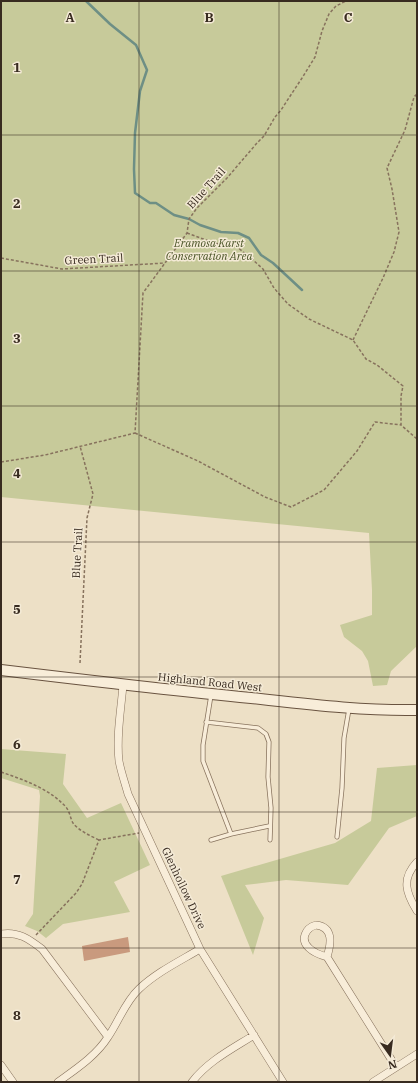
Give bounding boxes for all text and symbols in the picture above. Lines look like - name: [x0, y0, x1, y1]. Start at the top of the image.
- text: A: [65, 9, 75, 26]
- text: B: [204, 9, 214, 26]
- text: C: [344, 9, 353, 26]
- text: 1: [13, 59, 21, 76]
- street label: Blue Trail: [184, 165, 228, 211]
- text: 2: [13, 195, 21, 212]
- park label: Eramosa Karst Conservation Area: [166, 236, 252, 263]
- street label: Green Trail: [64, 250, 124, 268]
- text: 3: [13, 330, 21, 347]
- text: 4: [13, 465, 21, 482]
- street label: Blue Trail: [69, 527, 85, 579]
- text: 5: [13, 601, 21, 618]
- street label: Highland Road West: [157, 670, 263, 694]
- text: 6: [13, 736, 21, 753]
- street label: Glenhollow Drive: [159, 845, 209, 931]
- text: 7: [13, 871, 21, 888]
- text: 8: [13, 1007, 21, 1024]
- north arrow: [370, 1035, 410, 1075]
- text: N: [386, 1057, 398, 1073]

